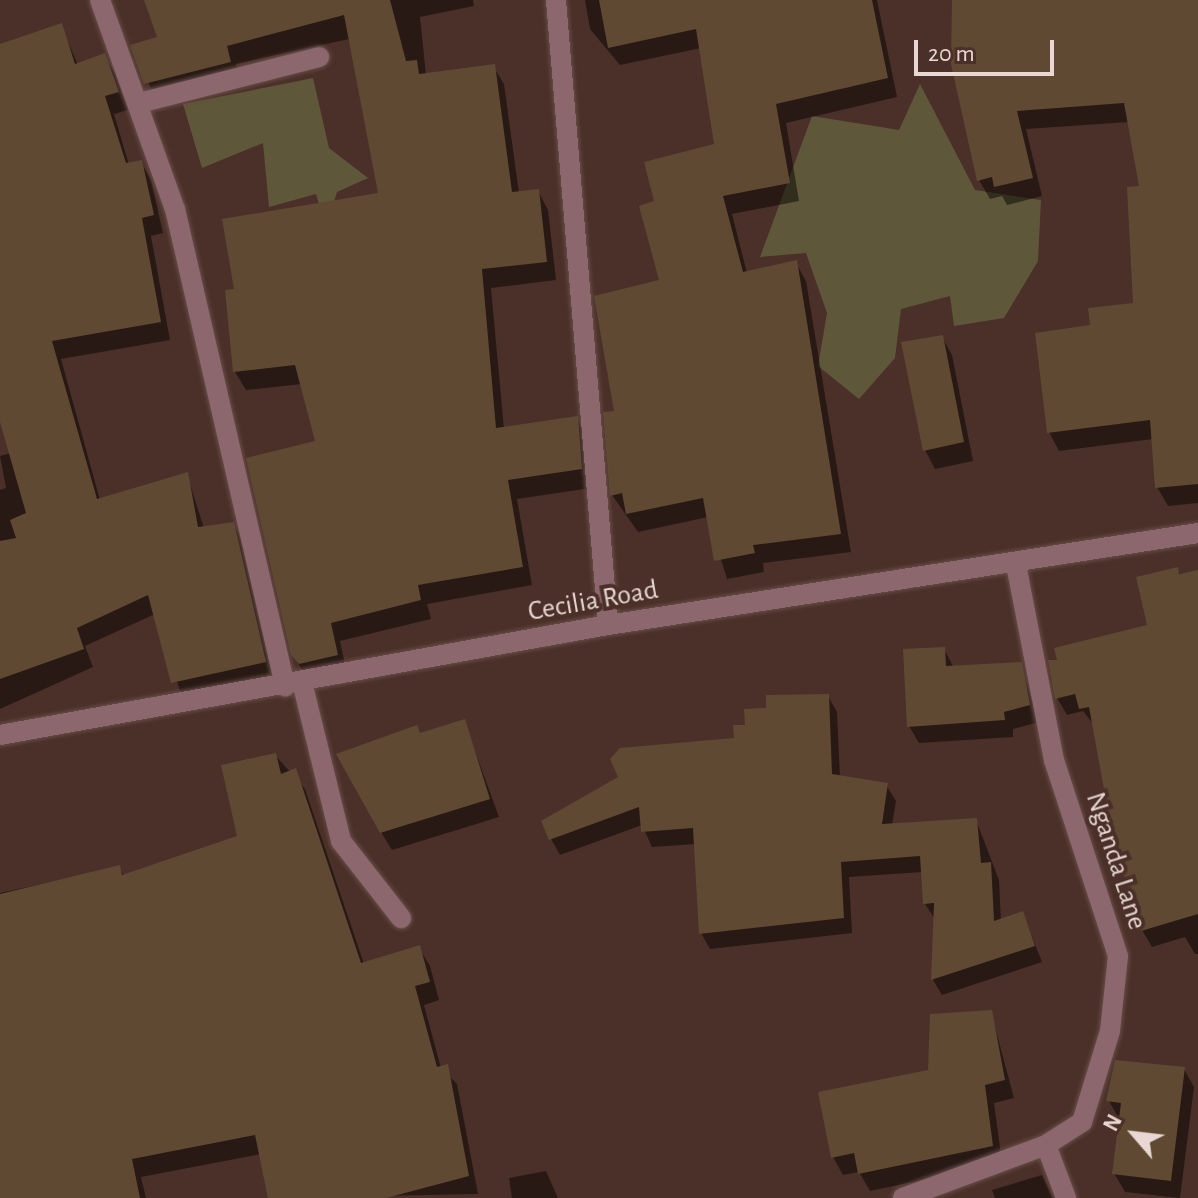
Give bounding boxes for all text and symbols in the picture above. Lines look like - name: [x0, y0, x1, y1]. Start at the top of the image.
- scale bar: [918, 24, 1058, 74]
- text: 20 m: [928, 42, 975, 66]
- street label: Cecilia Road: [525, 573, 661, 629]
- street label: Nganda Lane: [1078, 788, 1154, 934]
- north arrow: [1094, 1094, 1174, 1174]
- text: N: [1100, 1111, 1126, 1135]

